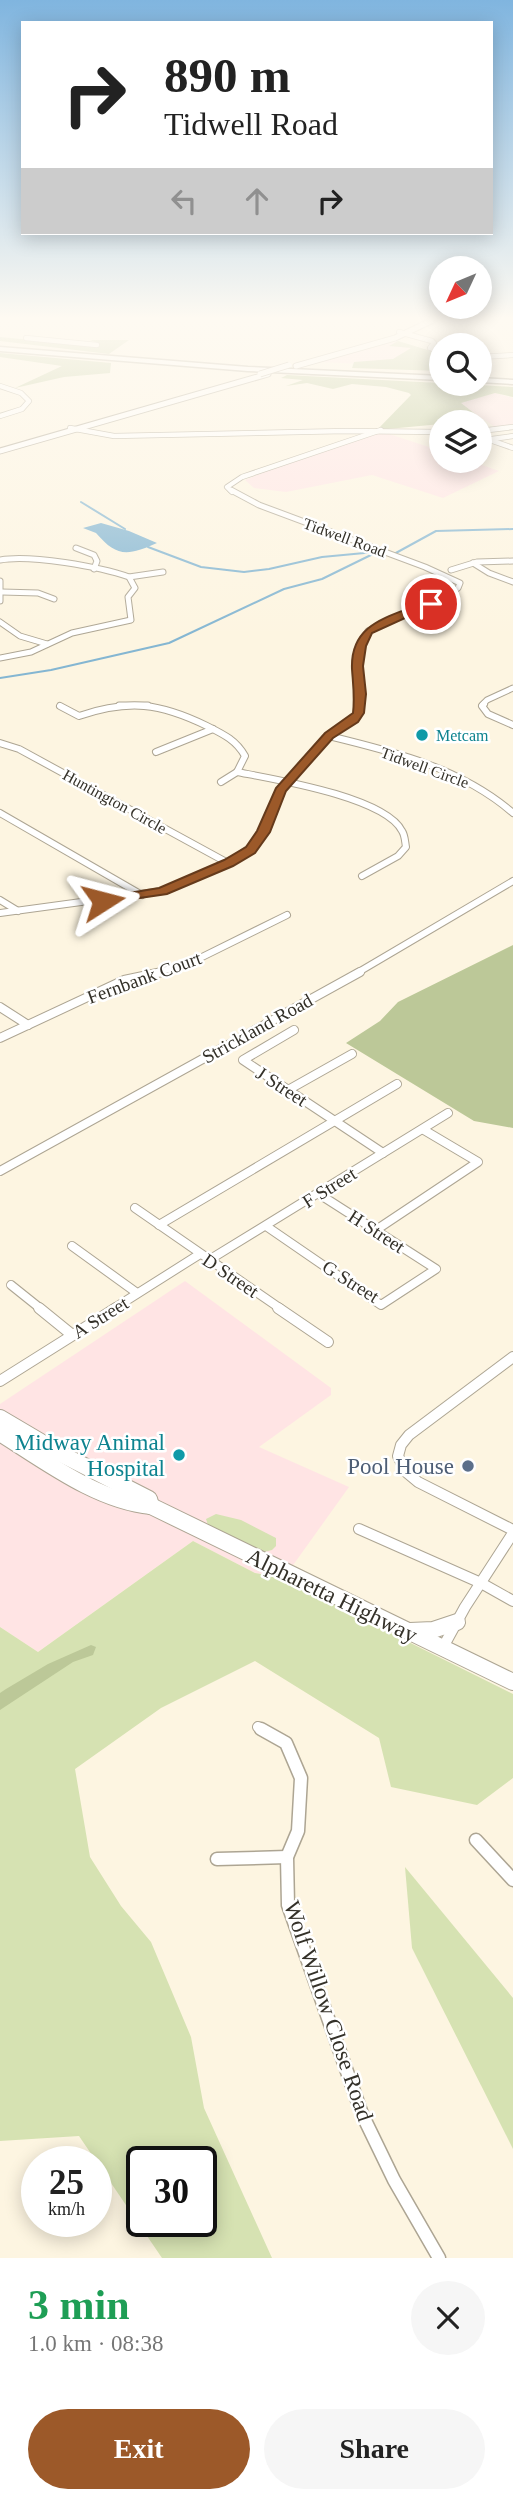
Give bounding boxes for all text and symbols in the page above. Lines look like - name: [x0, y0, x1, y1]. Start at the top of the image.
- text: 890 m: [164, 48, 291, 103]
- icon: right: [49, 49, 140, 140]
- text: Tidwell Road: [164, 106, 338, 142]
- icon: left: [165, 182, 203, 220]
- icon: ahead: [238, 182, 276, 220]
- icon: right: [311, 182, 349, 220]
- north arrow: [429, 256, 492, 318]
- map controls: [429, 256, 492, 473]
- button: search: [429, 333, 492, 396]
- button: layers: [429, 410, 492, 473]
- street label: Tidwell Road: [301, 515, 389, 560]
- pin: [401, 574, 461, 634]
- icon: arrive: [412, 585, 450, 623]
- marker: Metcam: [414, 727, 430, 743]
- place label: Metcam: [436, 727, 489, 744]
- street label: Tidwell Circle: [379, 744, 471, 791]
- street label: Huntington Circle: [59, 766, 170, 838]
- position arrow: [66, 864, 140, 938]
- street label: Fernbank Court: [84, 947, 205, 1008]
- street label: Strickland Road: [198, 989, 317, 1067]
- street label: J Street: [252, 1062, 312, 1111]
- street label: F Street: [298, 1162, 361, 1212]
- street label: H Street: [345, 1206, 409, 1258]
- street label: D Street: [199, 1249, 263, 1302]
- street label: G Street: [319, 1256, 384, 1307]
- street label: A Street: [69, 1292, 133, 1343]
- place label: Midway Animal Hospital: [15, 1430, 165, 1481]
- marker: Midway Animal Hospital: [171, 1447, 187, 1463]
- place label: Pool House: [347, 1454, 454, 1479]
- marker: Pool House: [460, 1458, 476, 1474]
- street label: Alpharetta Highway: [242, 1543, 422, 1648]
- street label: Wolf Willow Close Road: [279, 1898, 378, 2125]
- speed limit sign: 30: [126, 2146, 217, 2237]
- text: 25: [49, 2163, 84, 2202]
- text: km/h: [48, 2199, 85, 2219]
- button: close: [411, 2281, 485, 2355]
- text: 3 min: [28, 2282, 130, 2328]
- text: 1.0 km · 08:38: [28, 2331, 163, 2356]
- button: Exit: [28, 2409, 250, 2489]
- button: Share: [264, 2409, 485, 2489]

